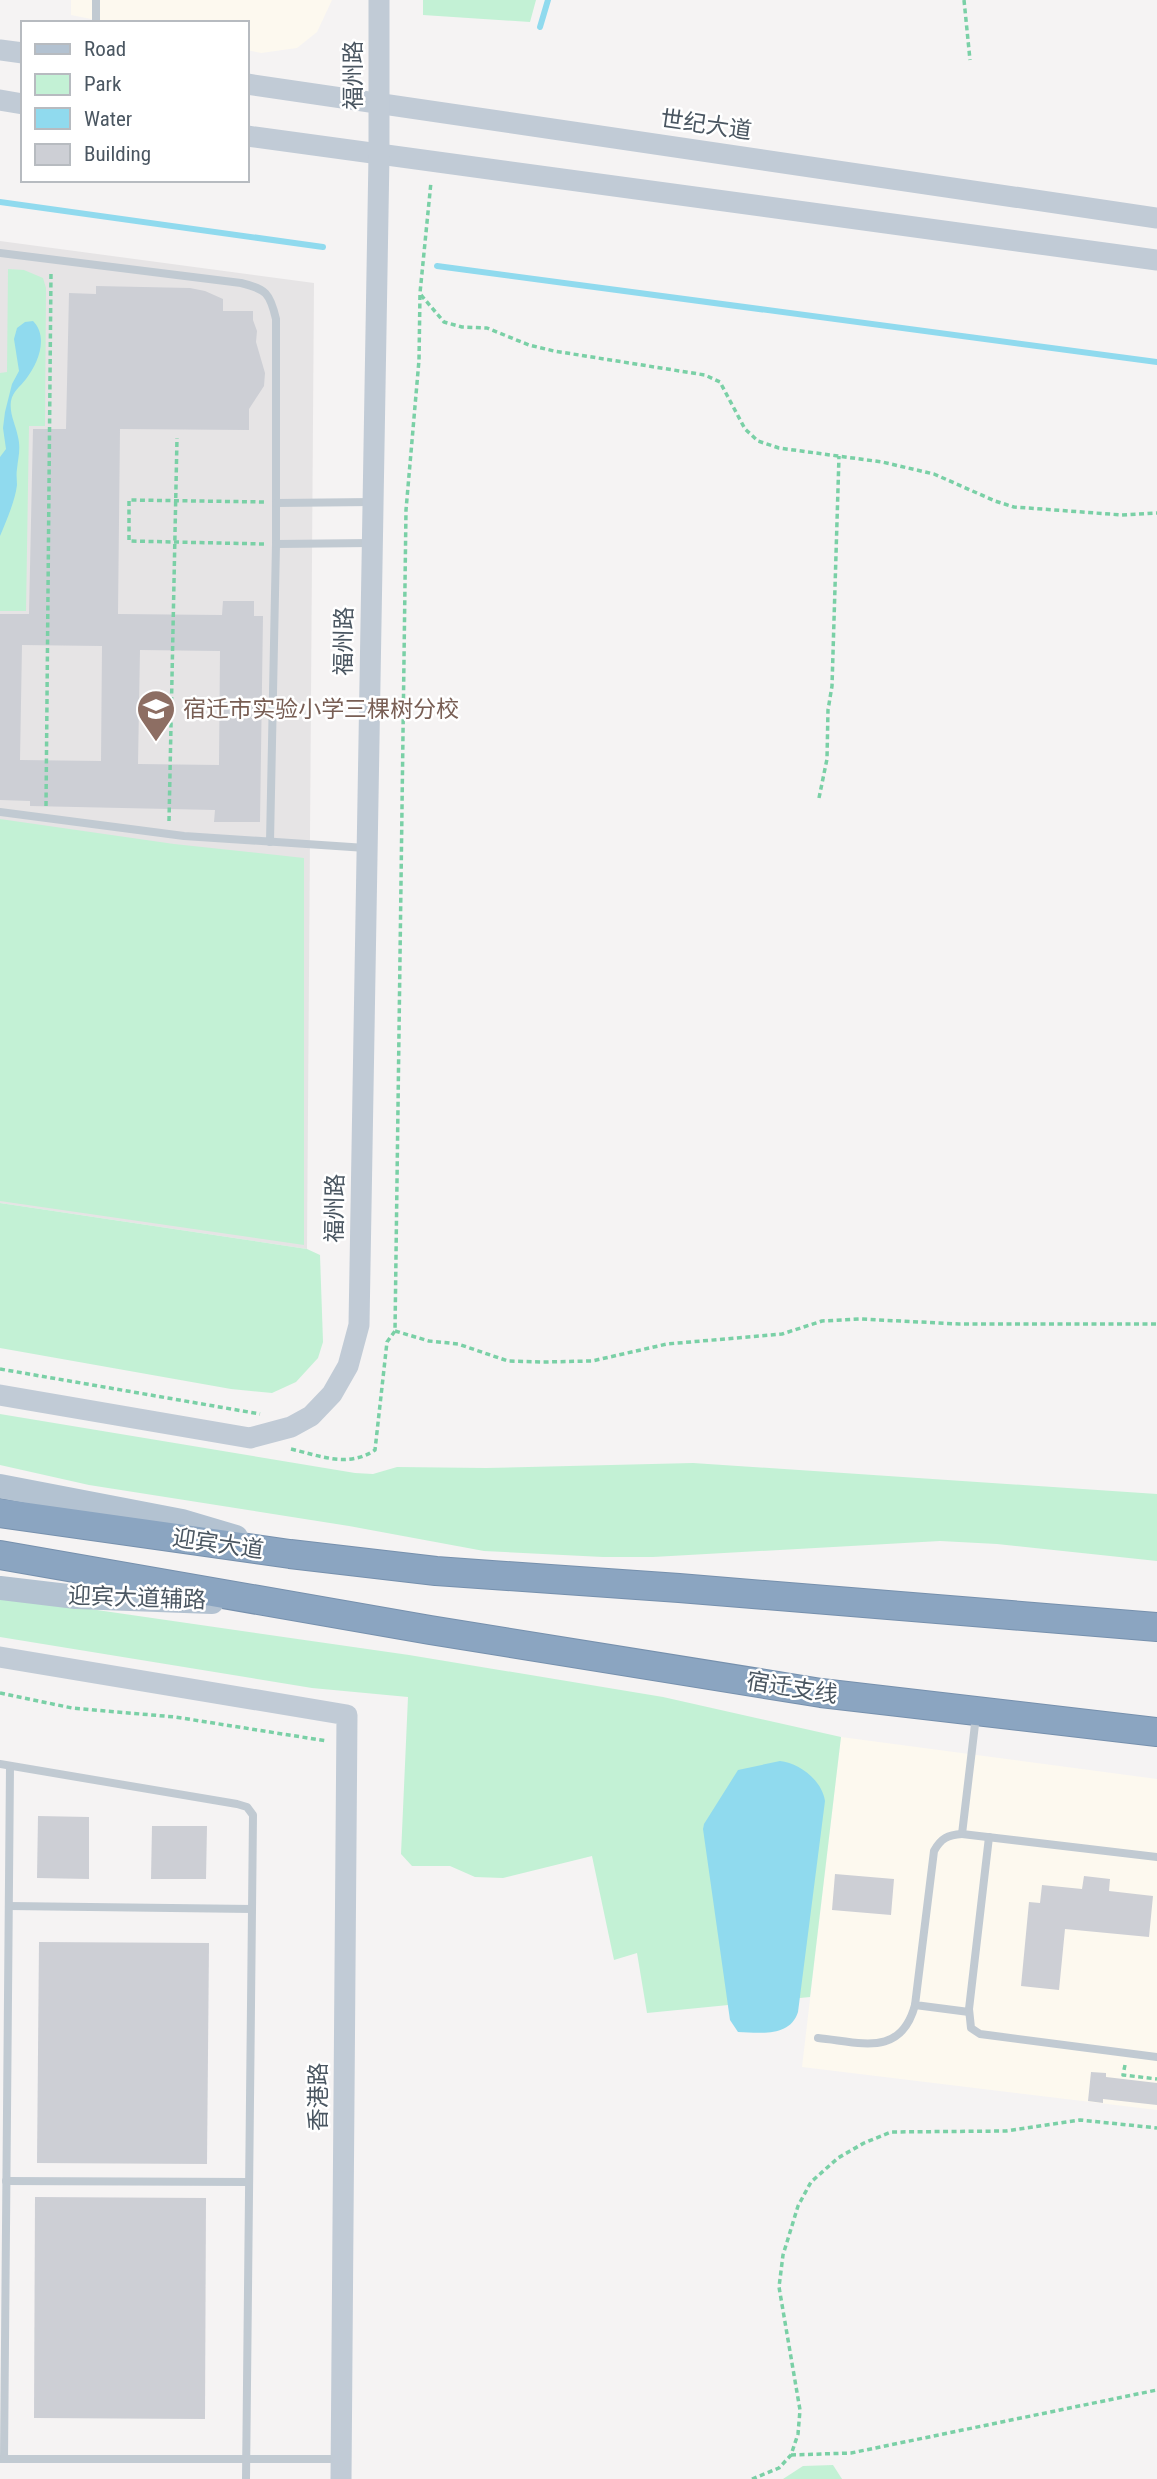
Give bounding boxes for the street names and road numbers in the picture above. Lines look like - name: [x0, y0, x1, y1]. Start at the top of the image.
- street label: 福州路: [340, 41, 367, 110]
- street label: 世纪大道: [659, 105, 753, 145]
- street label: 福州路: [330, 606, 358, 676]
- street label: 福州路: [321, 1173, 349, 1243]
- street label: 迎宾大道: [171, 1524, 265, 1564]
- street label: 迎宾大道辅路: [68, 1582, 206, 1614]
- street label: 宿迁支线: [744, 1667, 840, 1709]
- street label: 香港路: [305, 2063, 332, 2132]

